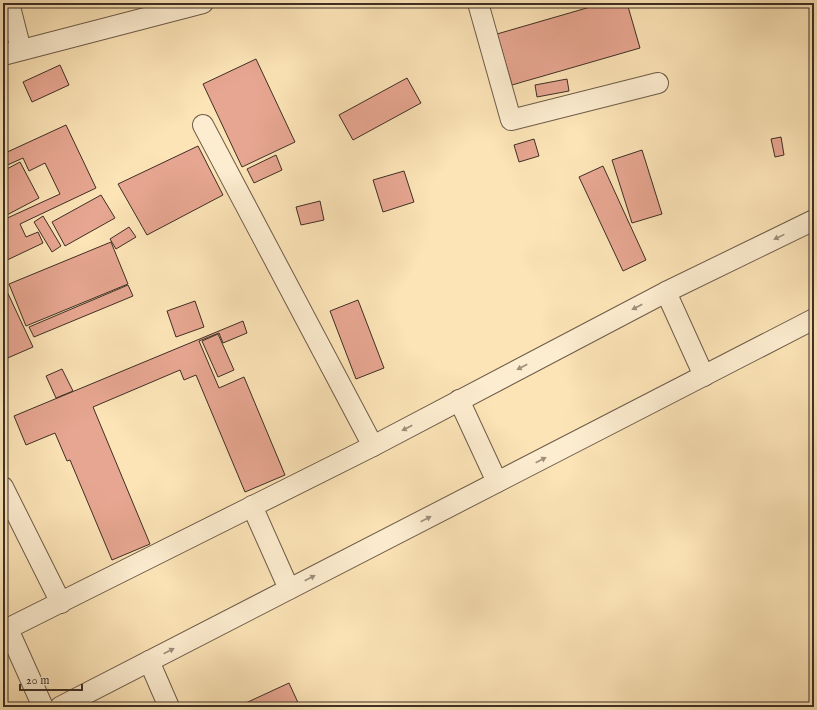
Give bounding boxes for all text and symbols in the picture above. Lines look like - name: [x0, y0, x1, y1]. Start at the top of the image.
- one-way arrow: [773, 234, 785, 240]
- one-way arrow: [631, 304, 643, 310]
- one-way arrow: [516, 364, 528, 371]
- one-way arrow: [401, 424, 413, 431]
- one-way arrow: [535, 456, 547, 463]
- one-way arrow: [420, 516, 431, 522]
- one-way arrow: [304, 575, 316, 582]
- one-way arrow: [164, 647, 175, 654]
- scale bar: [20, 666, 82, 692]
- text: 20 m: [26, 673, 49, 688]

